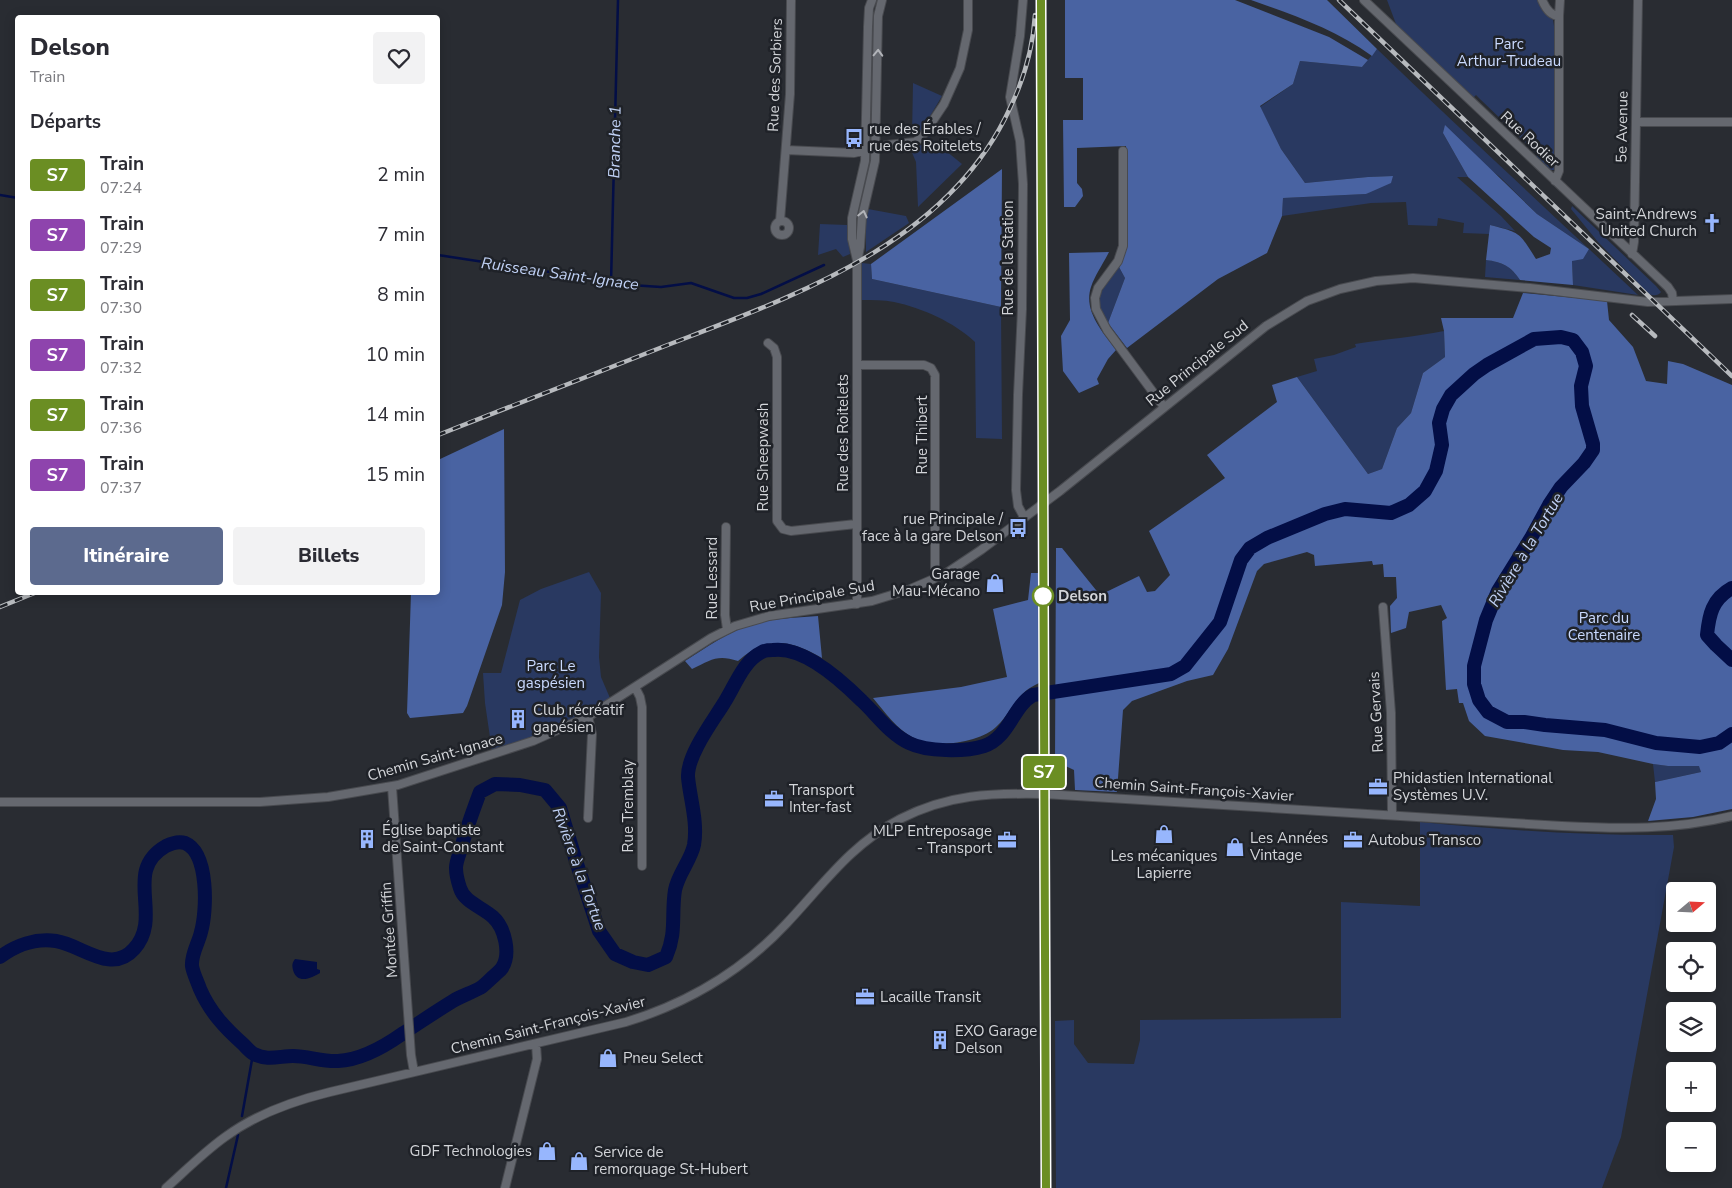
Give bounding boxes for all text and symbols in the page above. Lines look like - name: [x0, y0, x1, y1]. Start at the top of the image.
- street label: Rue des Sorbiers: [763, 18, 787, 132]
- text: Delson: [30, 31, 110, 63]
- button: heart: [373, 32, 425, 84]
- park label: Parc Arthur-Trudeau: [1457, 34, 1561, 71]
- one-way arrow: [872, 49, 883, 57]
- text: Train: [30, 66, 65, 88]
- street label: 5e Avenue: [1611, 91, 1633, 163]
- water label: Branche 1: [603, 105, 627, 179]
- street label: Rue Rodier: [1496, 106, 1564, 172]
- text: Départs: [30, 109, 101, 135]
- place label: rue des Érables / rue des Roitelets: [869, 119, 982, 156]
- bus stop icon: rue des Érables / rue des Roitelets: [843, 127, 865, 149]
- text: Train: [100, 151, 144, 177]
- text: 2 min: [377, 162, 425, 188]
- text: S7: [46, 163, 69, 187]
- text: 07:24: [100, 177, 142, 199]
- street label: Rue de la Station: [998, 200, 1018, 316]
- place label: Saint-Andrews United Church: [1596, 204, 1697, 241]
- one-way arrow: [857, 209, 868, 218]
- text: Train: [100, 211, 144, 237]
- church icon: Saint-Andrews United Church: [1701, 212, 1723, 234]
- text: 7 min: [377, 222, 425, 248]
- text: S7: [46, 223, 69, 247]
- text: 07:29: [100, 237, 142, 259]
- water label: Ruisseau Saint-Ignace: [480, 252, 641, 296]
- text: Train: [100, 271, 144, 297]
- text: 8 min: [377, 282, 425, 308]
- text: S7: [46, 283, 69, 307]
- text: 07:30: [100, 297, 142, 319]
- street label: Rue Principale Sud: [1141, 315, 1253, 411]
- text: Train: [100, 331, 144, 357]
- text: 10 min: [366, 342, 425, 368]
- text: S7: [46, 343, 69, 367]
- text: 07:32: [100, 357, 142, 379]
- street label: Rue des Roitelets: [833, 374, 853, 492]
- text: Train: [100, 391, 144, 417]
- street label: Rue Thibert: [912, 395, 932, 475]
- text: 14 min: [366, 402, 425, 428]
- text: S7: [46, 403, 69, 427]
- street label: Rue Sheepwash: [753, 403, 773, 511]
- text: 07:36: [100, 417, 142, 439]
- text: Train: [100, 451, 144, 477]
- text: 15 min: [366, 462, 425, 488]
- text: S7: [46, 463, 69, 487]
- text: 07:37: [100, 477, 142, 499]
- water label: Rivière à la Tortue: [1483, 488, 1569, 611]
- place label: rue Principale / face à la gare Delson: [862, 509, 1004, 546]
- bus stop icon: rue Principale / face à la gare Delson: [1007, 517, 1029, 539]
- button: Itinéraire: [30, 527, 223, 585]
- button: Billets: [233, 527, 425, 585]
- street label: Rue Lessard: [702, 537, 722, 619]
- place label: Garage Mau-Mécano: [892, 564, 980, 601]
- shop icon: Garage Mau-Mécano: [984, 572, 1006, 594]
- street label: Rue Principale Sud: [748, 575, 876, 617]
- marker: Delson: [1032, 585, 1054, 607]
- place label: Delson: [1058, 586, 1107, 606]
- park label: Parc du Centenaire: [1568, 608, 1640, 645]
- park label: Parc Le gaspésien: [517, 656, 585, 693]
- street label: Rue Gervais: [1364, 671, 1388, 753]
- place label: Club récréatif gapésien: [533, 700, 625, 737]
- building icon: Club récréatif gapésien: [507, 708, 529, 730]
- street label: Chemin Saint-Ignace: [365, 728, 505, 786]
- line badge: S7: [1022, 756, 1066, 788]
- street label: Rue Tremblay: [618, 759, 638, 853]
- text: S7: [1033, 760, 1055, 784]
- place label: Phidastien International Systèmes U.V.: [1393, 768, 1553, 805]
- street label: Chemin Saint-François-Xavier: [1094, 772, 1295, 806]
- office icon: Phidastien International Systèmes U.V.: [1367, 776, 1389, 798]
- place label: Transport Inter-fast: [789, 780, 855, 817]
- office icon: Transport Inter-fast: [763, 788, 785, 810]
- water label: Rivière à la Tortue: [547, 804, 612, 934]
- place label: Église baptiste de Saint-Constant: [382, 820, 505, 857]
- place label: MLP Entreposage - Transport: [873, 821, 993, 858]
- shop icon: Les mécaniques Lapierre: [1153, 823, 1175, 845]
- building icon: Église baptiste de Saint-Constant: [356, 828, 378, 850]
- place label: Les Années Vintage: [1249, 828, 1328, 865]
- office icon: MLP Entreposage - Transport: [996, 829, 1018, 851]
- office icon: Autobus Transco: [1342, 829, 1364, 851]
- place label: Autobus Transco: [1368, 830, 1481, 850]
- shop icon: Les Années Vintage: [1224, 836, 1246, 858]
- place label: Les mécaniques Lapierre: [1110, 846, 1218, 883]
- street label: Montée Griffin: [376, 881, 402, 979]
- north arrow: [1666, 882, 1716, 932]
- map controls: [1666, 882, 1716, 1172]
- button: locate: [1666, 942, 1716, 992]
- office icon: Lacaille Transit: [854, 986, 876, 1008]
- place label: Lacaille Transit: [880, 987, 981, 1007]
- street label: Chemin Saint-François-Xavier: [449, 991, 648, 1059]
- button: layers: [1666, 1002, 1716, 1052]
- place label: EXO Garage Delson: [955, 1021, 1037, 1058]
- building icon: EXO Garage Delson: [929, 1029, 951, 1051]
- shop icon: Pneu Select: [597, 1047, 619, 1069]
- place label: Pneu Select: [623, 1048, 704, 1068]
- button: +: [1666, 1062, 1716, 1112]
- button: −: [1666, 1122, 1716, 1172]
- shop icon: GDF Technologies: [536, 1140, 558, 1162]
- place label: GDF Technologies: [410, 1141, 532, 1161]
- place label: Service de remorquage St-Hubert: [594, 1142, 748, 1179]
- shop icon: Service de remorquage St-Hubert: [568, 1150, 590, 1172]

